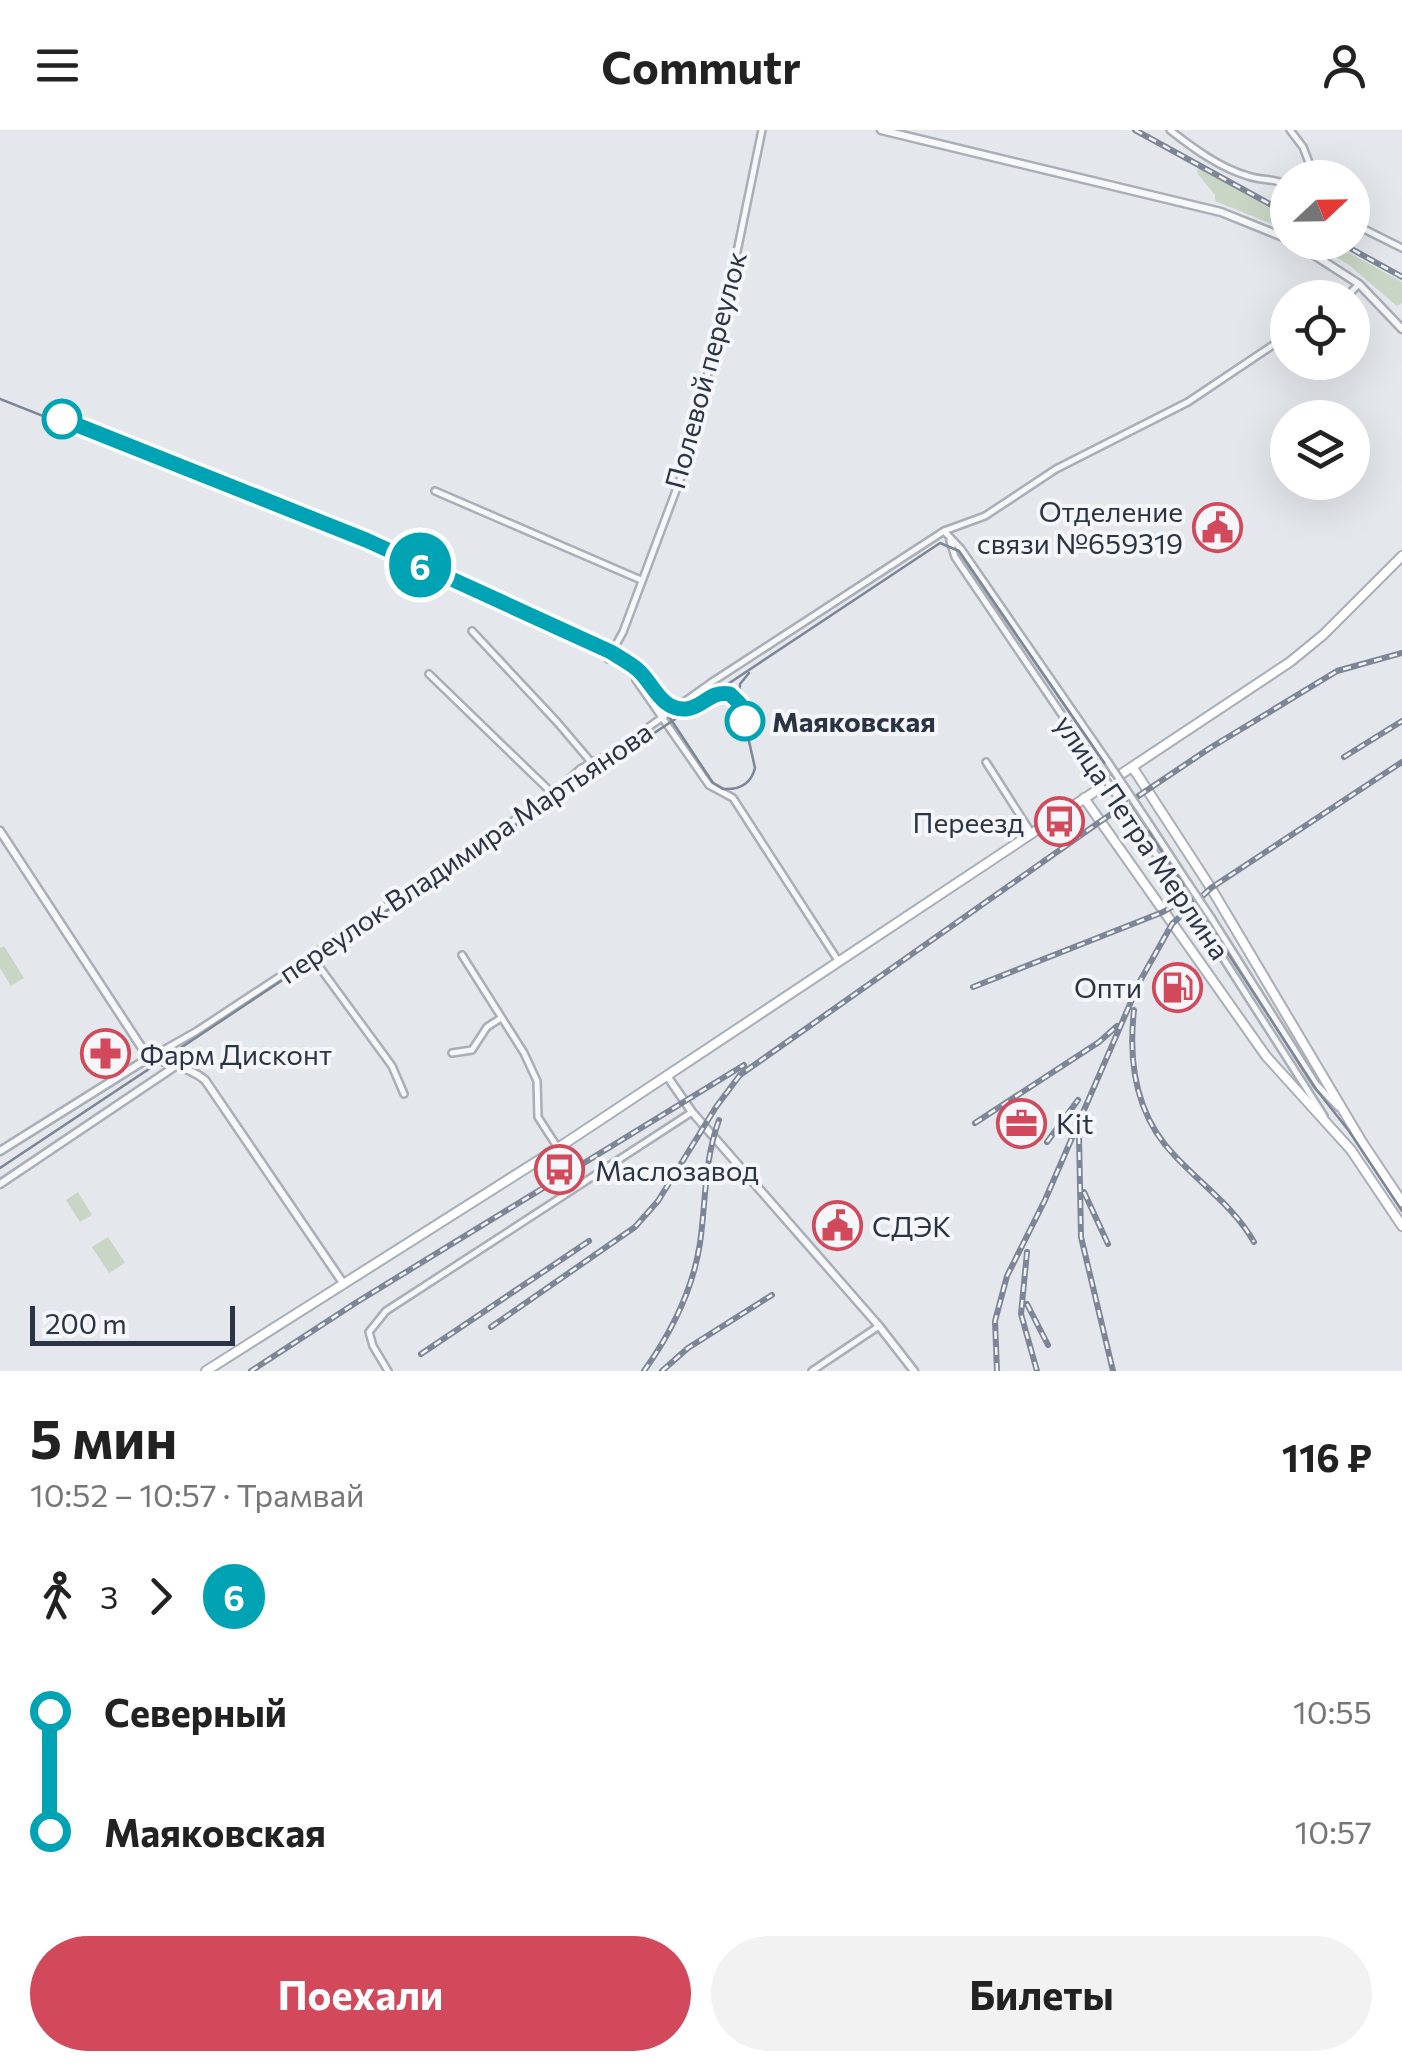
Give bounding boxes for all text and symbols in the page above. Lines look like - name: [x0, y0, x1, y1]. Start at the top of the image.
- icon: menu: [30, 38, 85, 93]
- text: Commutr: [601, 38, 801, 93]
- icon: person: [1317, 38, 1372, 93]
- north arrow: [1270, 160, 1370, 260]
- map controls: [1270, 160, 1370, 500]
- street label: Полевой переулок: [657, 248, 753, 492]
- button: locate: [1270, 280, 1370, 380]
- unlabelled marker: [43, 400, 81, 438]
- button: layers: [1270, 400, 1370, 500]
- place label: Отделение связи №659319: [977, 494, 1183, 560]
- public building icon: Отделение связи №659319: [1192, 501, 1244, 553]
- line badge: 6: [388, 532, 452, 598]
- text: 6: [409, 544, 431, 587]
- marker: Маяковская: [726, 702, 764, 740]
- place label: Маяковская: [772, 704, 936, 738]
- street label: улица Петра Мерлина: [1048, 708, 1238, 966]
- street label: переулок Владимира Мартьянова: [272, 714, 658, 990]
- bus stop icon: Переезд: [1033, 796, 1085, 848]
- place label: Переезд: [912, 805, 1024, 839]
- fuel station icon: Опти: [1151, 961, 1203, 1013]
- place label: Опти: [1074, 970, 1142, 1004]
- pharmacy icon: Фарм Дисконт: [79, 1028, 131, 1080]
- place label: Фарм Дисконт: [140, 1037, 332, 1071]
- office icon: Kit: [995, 1097, 1047, 1149]
- place label: Kit: [1056, 1106, 1093, 1140]
- bus stop icon: Маслозавод: [534, 1144, 586, 1196]
- place label: Маслозавод: [595, 1153, 759, 1187]
- public building icon: СДЭК: [811, 1200, 863, 1252]
- place label: СДЭК: [872, 1209, 951, 1243]
- scale bar: [30, 1301, 235, 1346]
- text: 200 m: [45, 1306, 127, 1340]
- text: 5 мин: [30, 1403, 177, 1470]
- text: 116 ₽: [1282, 1433, 1372, 1480]
- text: 10:52 – 10:57 · Трамвай: [30, 1474, 364, 1514]
- icon: walk: [30, 1569, 85, 1624]
- icon: forward: [133, 1569, 188, 1624]
- text: 6: [223, 1575, 245, 1618]
- text: 3: [100, 1576, 118, 1616]
- text: Северный: [104, 1688, 287, 1735]
- text: 10:55: [1293, 1691, 1372, 1731]
- text: Маяковская: [104, 1808, 326, 1855]
- text: 10:57: [1295, 1811, 1372, 1851]
- button: Поехали: [30, 1936, 691, 2051]
- button: Билеты: [711, 1936, 1372, 2051]

